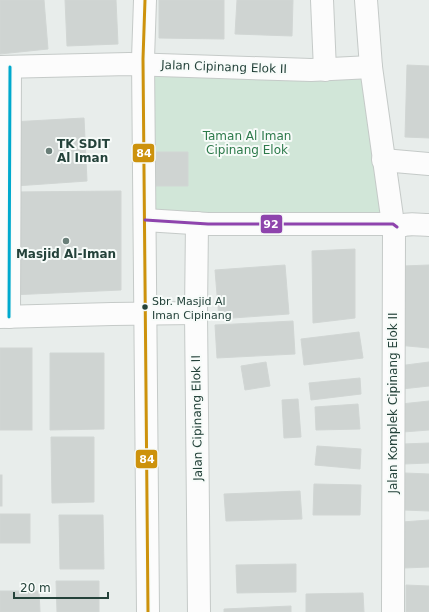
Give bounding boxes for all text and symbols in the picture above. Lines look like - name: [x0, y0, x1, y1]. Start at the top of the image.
- street label: Jalan Cipinang Elok II: [160, 58, 287, 76]
- park label: Taman Al Iman Cipinang Elok: [202, 129, 291, 157]
- place label: TK SDIT Al Iman: [57, 137, 111, 165]
- line badge: 84: [132, 143, 155, 163]
- marker: TK SDIT Al Iman: [44, 146, 54, 156]
- text: 84: [136, 147, 152, 160]
- line badge: 92: [260, 214, 283, 234]
- text: 92: [263, 218, 279, 231]
- marker: Masjid Al-Iman: [61, 236, 71, 246]
- place label: Masjid Al-Iman: [16, 247, 116, 261]
- place label: Sbr. Masjid Al Iman Cipinang: [152, 295, 232, 322]
- marker: Sbr. Masjid Al Iman Cipinang: [140, 302, 150, 312]
- street label: Jalan Komplek Cipinang Elok II: [386, 312, 400, 495]
- street label: Jalan Cipinang Elok II: [189, 355, 205, 482]
- line badge: 84: [135, 449, 158, 469]
- text: 84: [139, 453, 155, 466]
- scale bar: [14, 574, 108, 600]
- text: 20 m: [20, 581, 51, 595]

